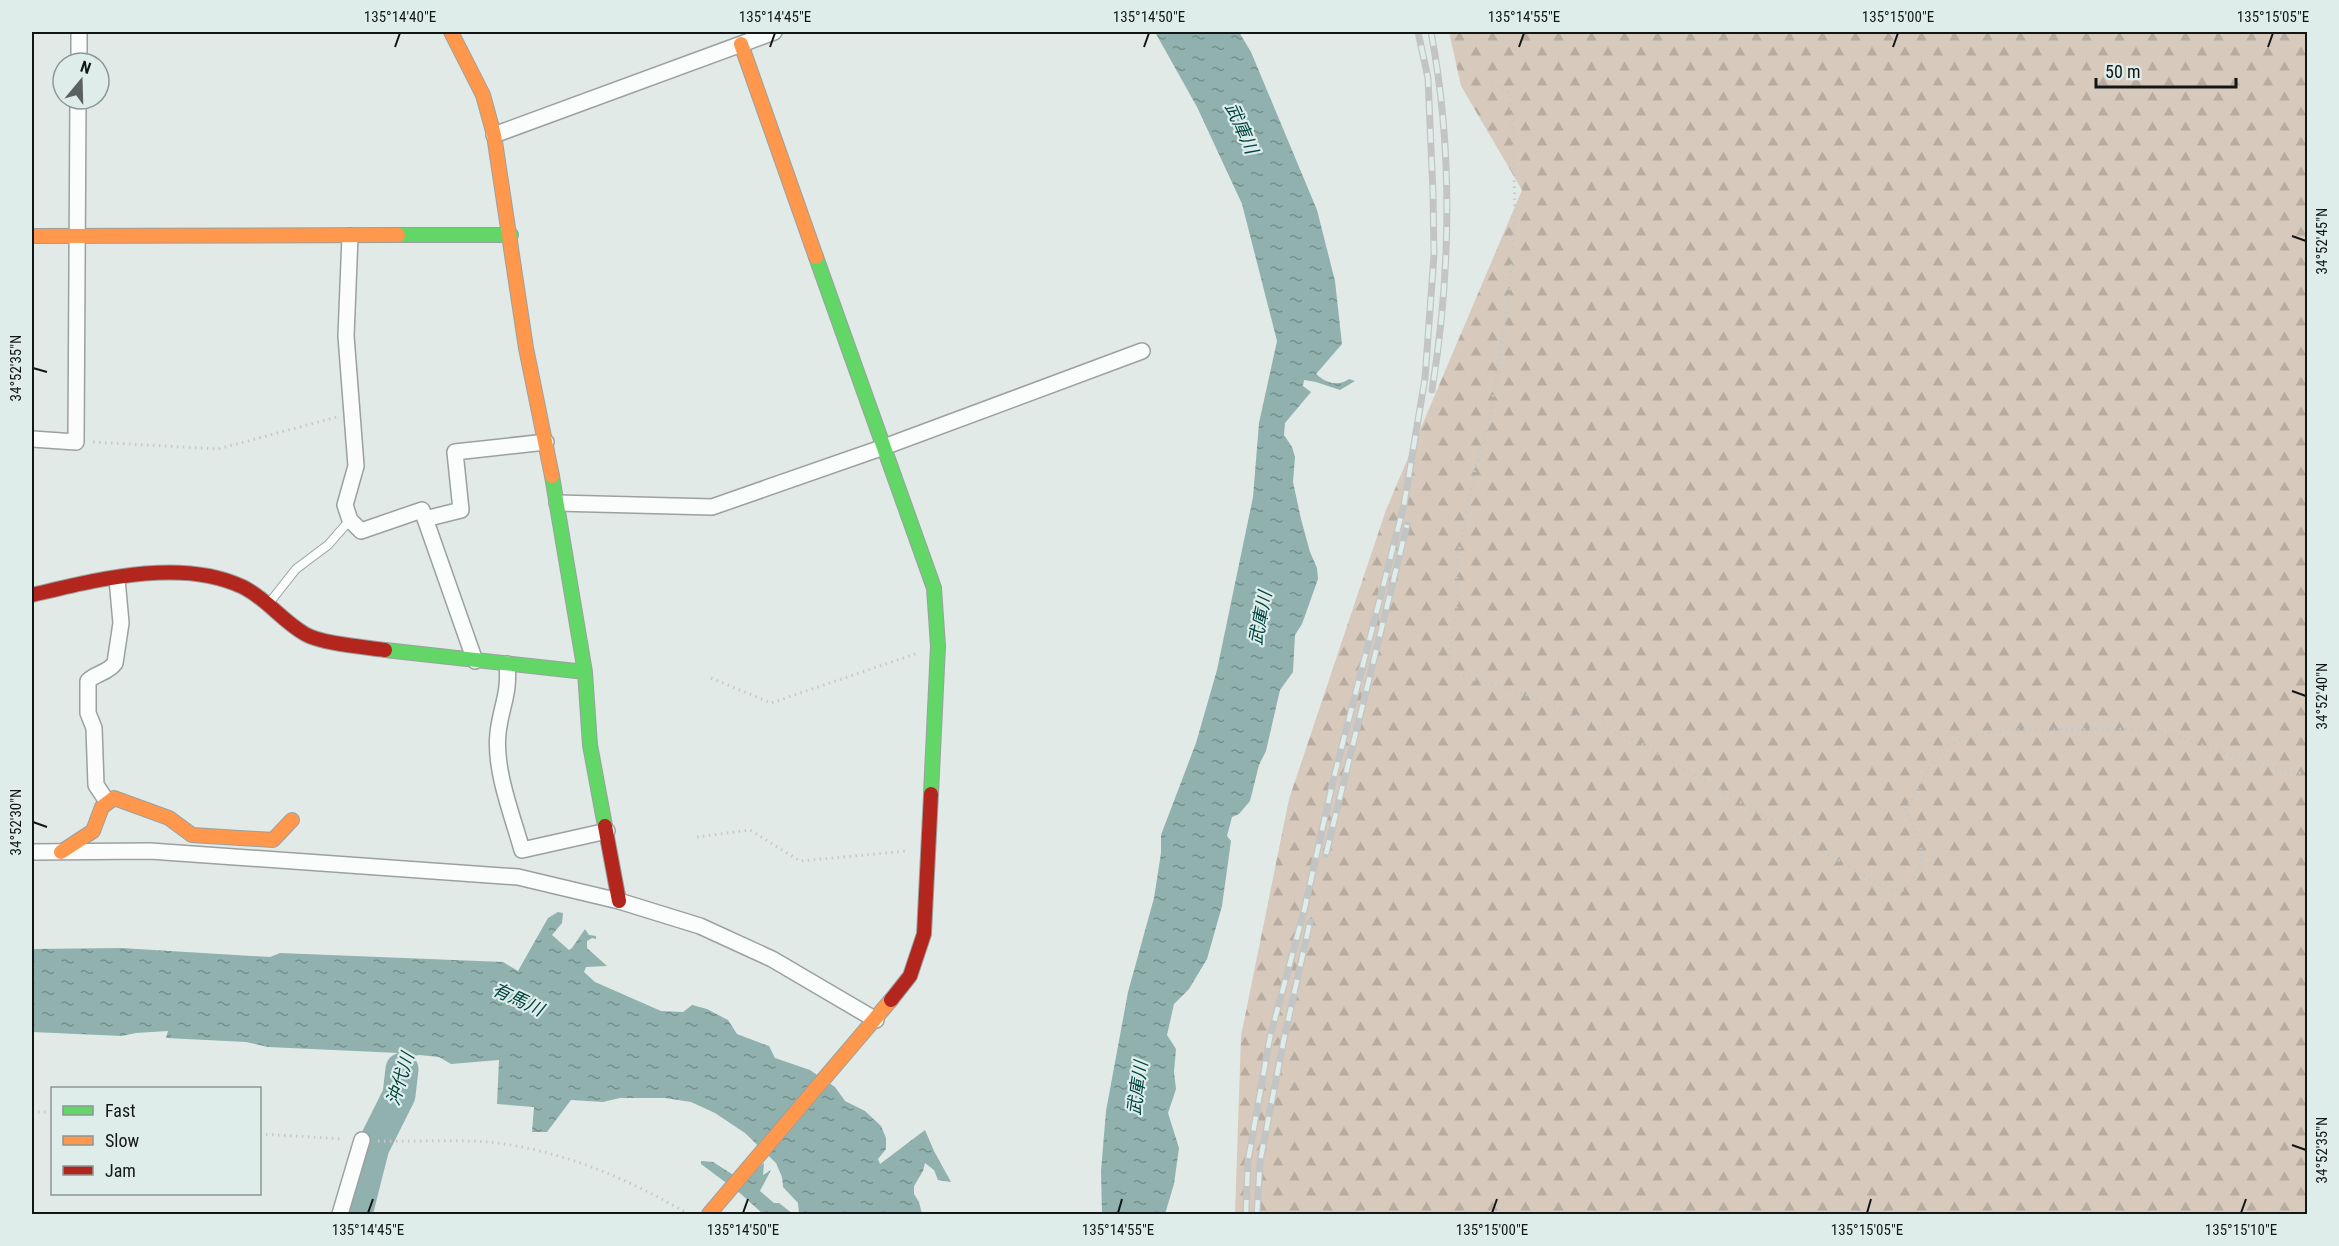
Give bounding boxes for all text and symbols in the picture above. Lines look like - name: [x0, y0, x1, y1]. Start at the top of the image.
- text: 135°14'40"E: [364, 8, 436, 26]
- text: 135°14'45"E: [739, 8, 811, 26]
- text: 135°14'50"E: [1113, 8, 1185, 26]
- text: 135°14'55"E: [1488, 8, 1560, 26]
- text: 135°15'00"E: [1862, 8, 1934, 26]
- text: 135°15'05"E: [2237, 8, 2309, 26]
- north arrow: [51, 51, 111, 111]
- scale bar: [2096, 51, 2236, 89]
- text: N: [78, 57, 93, 78]
- text: 50 m: [2105, 61, 2140, 82]
- water label: 武庫川: [1221, 99, 1263, 159]
- text: 34°52'45"N: [2313, 208, 2331, 274]
- text: 34°52'35"N: [7, 335, 25, 401]
- water label: 武庫川: [1245, 588, 1276, 647]
- text: 34°52'40"N: [2313, 663, 2331, 729]
- text: 34°52'30"N: [7, 789, 25, 855]
- water label: 有馬川: [489, 978, 549, 1021]
- water label: 沖代川: [382, 1048, 419, 1108]
- water label: 武庫川: [1123, 1058, 1151, 1116]
- legend: [51, 1087, 261, 1195]
- text: Fast: [105, 1100, 136, 1121]
- text: 34°52'35"N: [2313, 1117, 2331, 1183]
- text: Slow: [105, 1130, 140, 1151]
- text: Jam: [105, 1160, 136, 1181]
- text: 135°14'45"E: [332, 1221, 404, 1239]
- text: 135°14'50"E: [707, 1221, 779, 1239]
- text: 135°14'55"E: [1082, 1221, 1154, 1239]
- text: 135°15'00"E: [1456, 1221, 1528, 1239]
- text: 135°15'05"E: [1831, 1221, 1903, 1239]
- text: 135°15'10"E: [2205, 1221, 2277, 1239]

